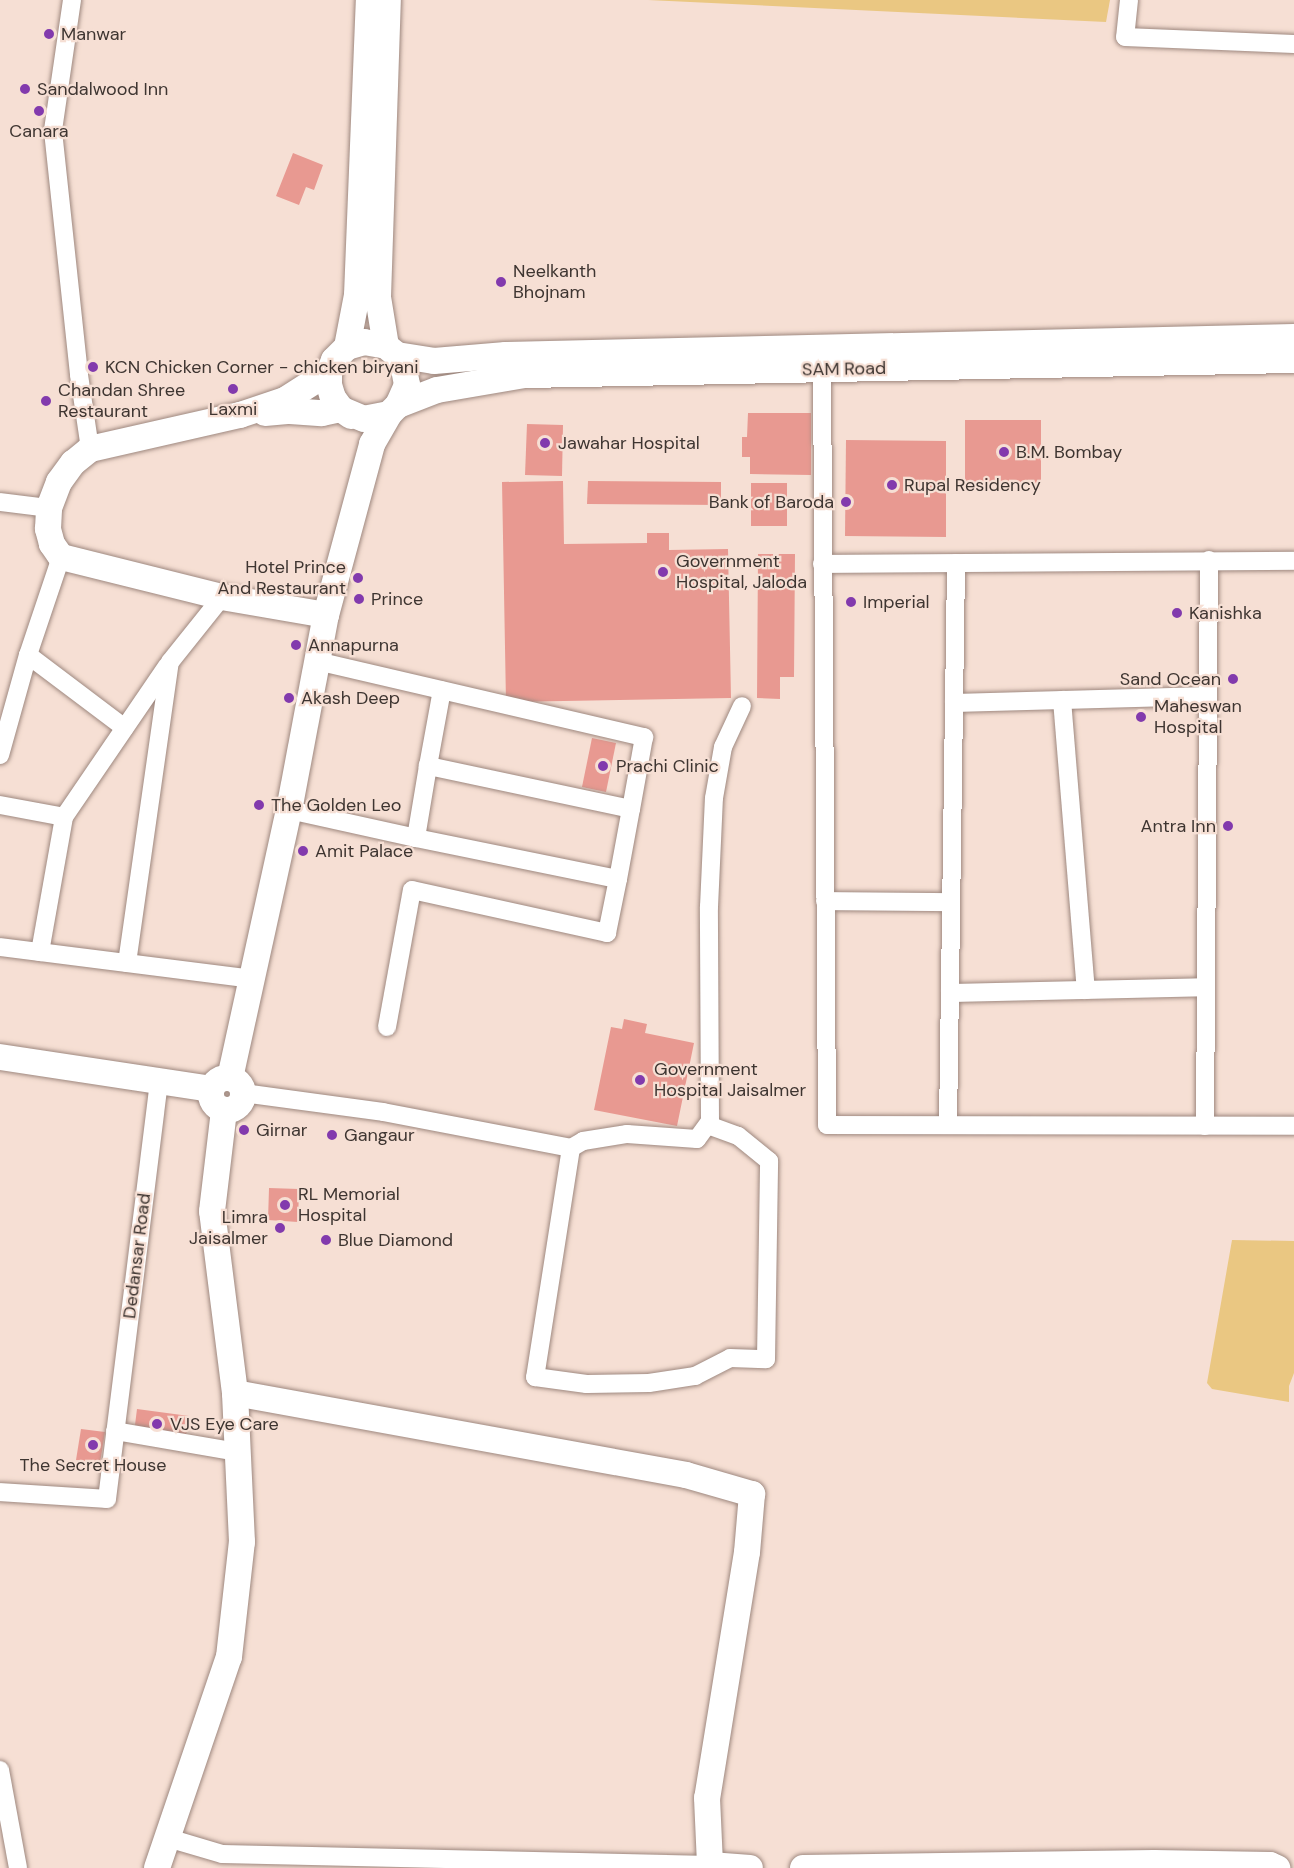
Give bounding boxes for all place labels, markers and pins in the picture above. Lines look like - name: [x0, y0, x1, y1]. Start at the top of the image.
- place label: Manwar: [61, 23, 126, 45]
- marker: Manwar: [42, 27, 56, 41]
- place label: Sandalwood Inn: [37, 78, 168, 100]
- marker: Sandalwood Inn: [18, 82, 32, 96]
- marker: Canara: [32, 104, 46, 118]
- place label: Canara: [9, 120, 69, 142]
- place label: Neelkanth Bhojnam: [513, 261, 596, 304]
- marker: Neelkanth Bhojnam: [494, 275, 508, 289]
- place label: KCN Chicken Corner - chicken biryani: [105, 356, 418, 378]
- marker: KCN Chicken Corner - chicken biryani: [86, 360, 100, 374]
- place label: Chandan Shree Restaurant: [58, 380, 185, 422]
- marker: Laxmi: [226, 382, 240, 396]
- marker: Chandan Shree Restaurant: [39, 394, 53, 408]
- place label: Laxmi: [209, 398, 257, 420]
- place label: Jawahar Hospital: [558, 432, 700, 454]
- marker: Jawahar Hospital: [536, 434, 554, 452]
- place label: B.M. Bombay: [1016, 441, 1122, 463]
- marker: B.M. Bombay: [997, 445, 1011, 459]
- place label: Rupal Residency: [904, 474, 1041, 496]
- marker: Rupal Residency: [885, 478, 899, 492]
- place label: Bank of Baroda: [709, 491, 834, 513]
- marker: Bank of Baroda: [839, 495, 853, 509]
- place label: Government Hospital, Jaloda: [676, 551, 807, 594]
- place label: Hotel Prince And Restaurant: [218, 557, 346, 600]
- marker: Government Hospital, Jaloda: [654, 563, 672, 581]
- marker: Hotel Prince And Restaurant: [351, 571, 365, 585]
- place label: Prince: [371, 588, 423, 610]
- place label: Imperial: [863, 591, 930, 613]
- marker: Prince: [352, 592, 366, 606]
- marker: Imperial: [844, 595, 858, 609]
- place label: Kanishka: [1189, 602, 1262, 624]
- marker: Kanishka: [1170, 606, 1184, 620]
- place label: Annapurna: [308, 634, 399, 656]
- marker: Annapurna: [289, 638, 303, 652]
- place label: Sand Ocean: [1120, 668, 1221, 690]
- marker: Sand Ocean: [1226, 672, 1240, 686]
- place label: Akash Deep: [301, 687, 400, 709]
- marker: Akash Deep: [282, 691, 296, 705]
- place label: Maheswan Hospital: [1154, 696, 1242, 738]
- marker: Maheswan Hospital: [1132, 708, 1150, 726]
- place label: Prachi Clinic: [616, 755, 719, 777]
- marker: Prachi Clinic: [594, 757, 612, 775]
- place label: The Golden Leo: [271, 794, 401, 816]
- marker: The Golden Leo: [252, 798, 266, 812]
- place label: Antra Inn: [1141, 815, 1216, 837]
- marker: Antra Inn: [1221, 819, 1235, 833]
- place label: Amit Palace: [315, 840, 413, 862]
- marker: Amit Palace: [296, 844, 310, 858]
- place label: Government Hospital Jaisalmer: [654, 1059, 806, 1102]
- marker: Government Hospital Jaisalmer: [631, 1071, 649, 1089]
- place label: Girnar: [256, 1119, 307, 1141]
- marker: Girnar: [237, 1123, 251, 1137]
- place label: Gangaur: [344, 1124, 415, 1146]
- marker: Gangaur: [325, 1128, 339, 1142]
- place label: RL Memorial Hospital: [298, 1184, 400, 1226]
- marker: RL Memorial Hospital: [276, 1196, 294, 1214]
- place label: Limra Jaisalmer: [189, 1207, 268, 1250]
- marker: Limra Jaisalmer: [273, 1221, 287, 1235]
- place label: Blue Diamond: [338, 1229, 453, 1251]
- marker: Blue Diamond: [319, 1233, 333, 1247]
- place label: VJS Eye Care: [170, 1413, 279, 1435]
- marker: VJS Eye Care: [148, 1415, 166, 1433]
- marker: The Secret House: [86, 1438, 100, 1452]
- place label: The Secret House: [19, 1454, 167, 1476]

